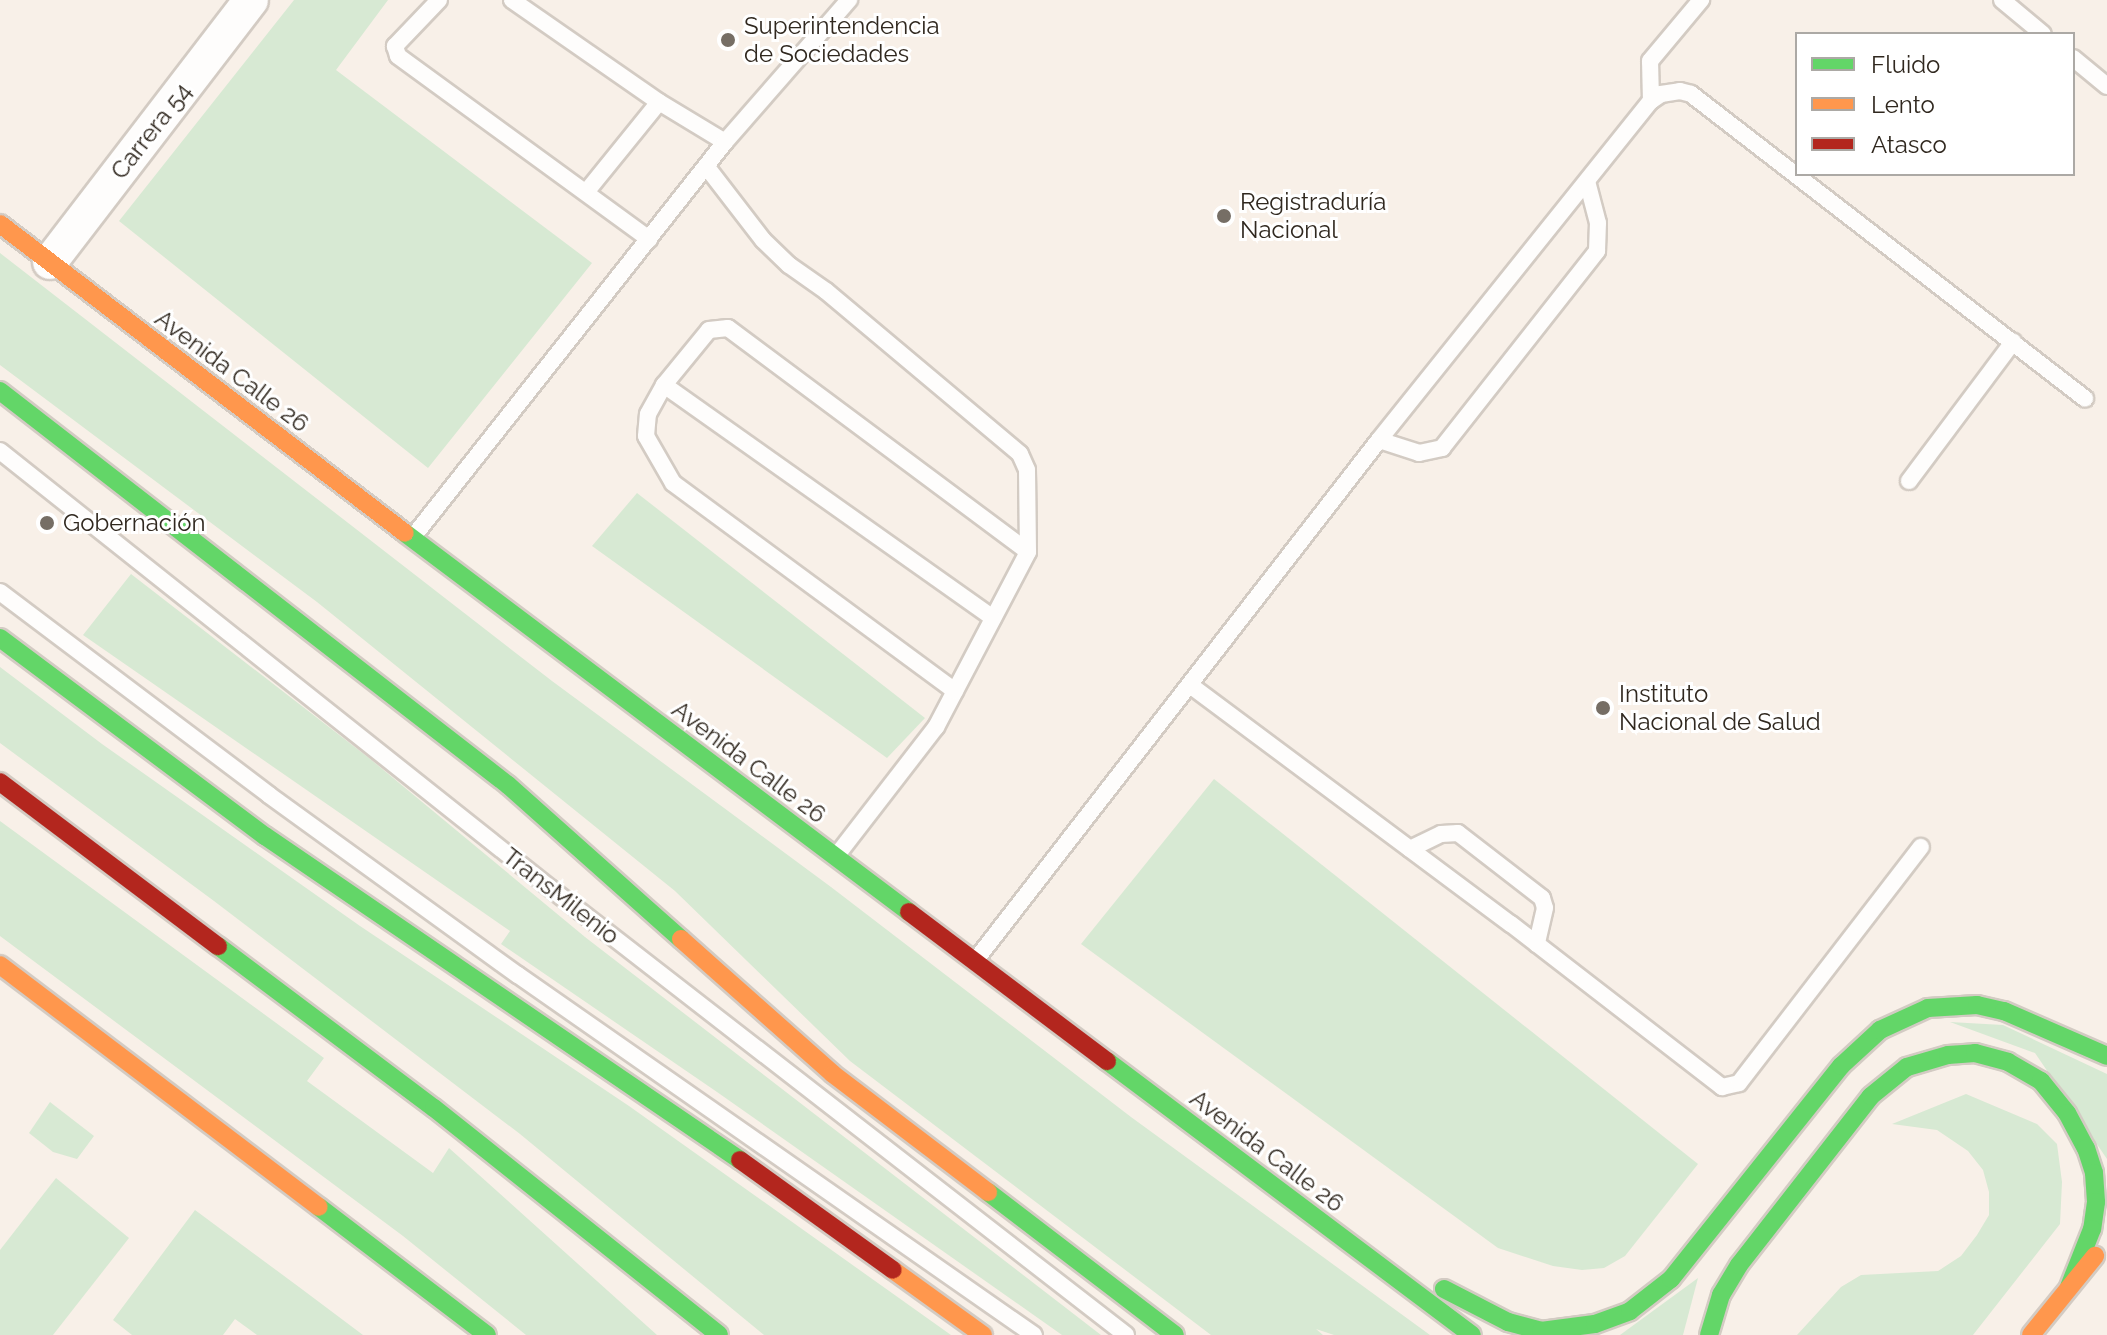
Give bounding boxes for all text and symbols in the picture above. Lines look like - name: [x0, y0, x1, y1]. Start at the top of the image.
- place label: Superintendencia de Sociedades: [744, 12, 940, 68]
- marker: Superintendencia de Sociedades: [719, 31, 737, 49]
- legend: [1795, 32, 2075, 176]
- text: Fluido: [1871, 50, 1940, 79]
- street label: Carrera 54: [105, 77, 197, 185]
- text: Lento: [1871, 90, 1935, 119]
- text: Atasco: [1871, 130, 1947, 159]
- place label: Registraduría Nacional: [1240, 188, 1386, 244]
- marker: Registraduría Nacional: [1215, 207, 1233, 225]
- street label: Avenida Calle 26: [149, 304, 315, 438]
- place label: Gobernación: [63, 509, 206, 537]
- marker: Gobernación: [38, 514, 56, 532]
- place label: Instituto Nacional de Salud: [1619, 680, 1821, 736]
- street label: Avenida Calle 26: [666, 695, 832, 829]
- marker: Instituto Nacional de Salud: [1594, 699, 1612, 717]
- street label: TransMilenio: [497, 842, 625, 950]
- street label: Avenida Calle 26: [1184, 1084, 1350, 1218]

